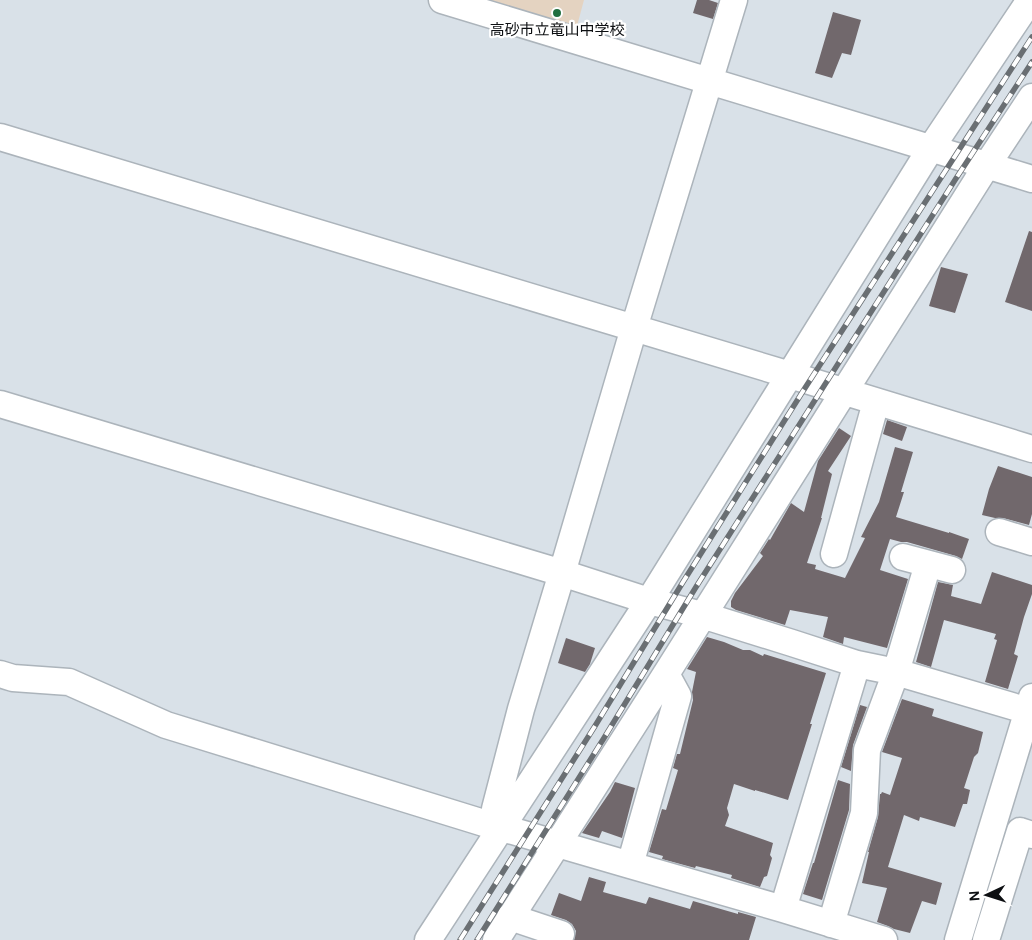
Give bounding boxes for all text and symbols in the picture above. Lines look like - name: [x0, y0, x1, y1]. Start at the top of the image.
- marker: 高砂市立竜山中学校: [551, 7, 563, 19]
- place label: 高砂市立竜山中学校: [489, 20, 625, 40]
- north arrow: [962, 870, 1012, 920]
- text: N: [965, 890, 983, 902]

